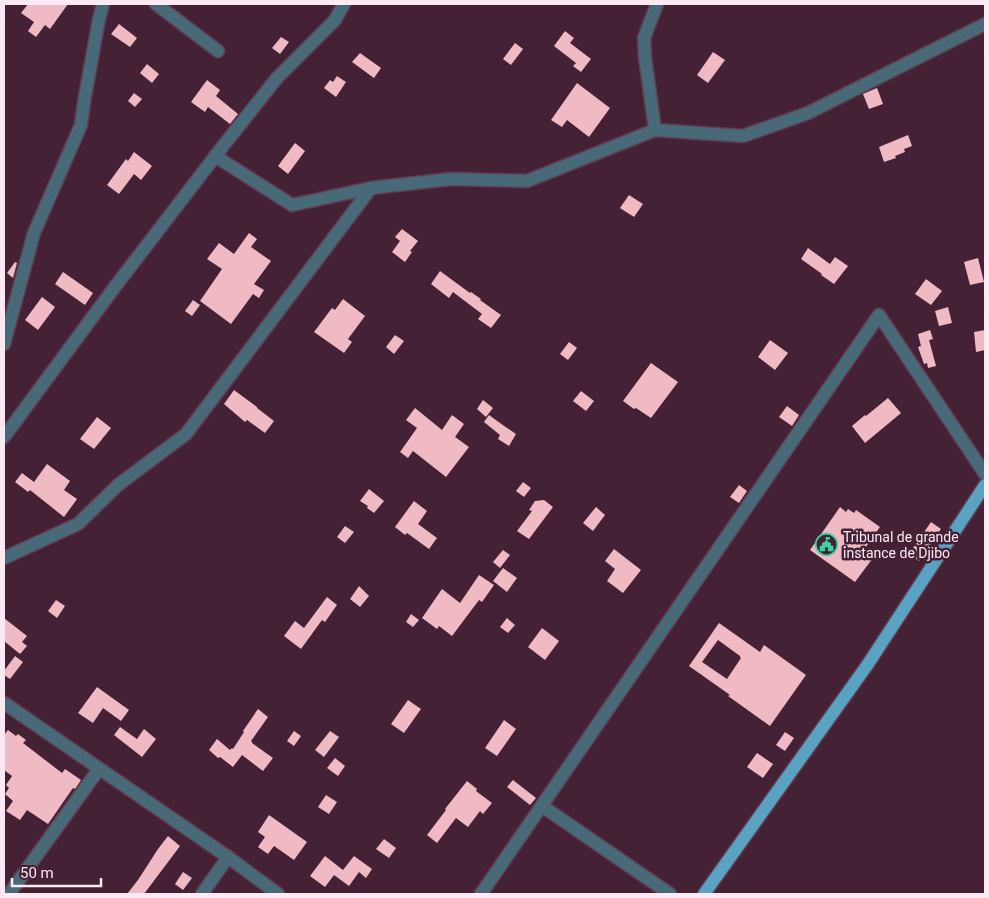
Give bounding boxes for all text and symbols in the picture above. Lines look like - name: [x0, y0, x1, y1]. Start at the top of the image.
- place label: Tribunal de grande instance de Djibo: [843, 529, 959, 561]
- public building icon: Tribunal de grande instance de Djibo: [815, 533, 839, 557]
- scale bar: [12, 856, 101, 888]
- text: 50 m: [20, 864, 54, 882]

